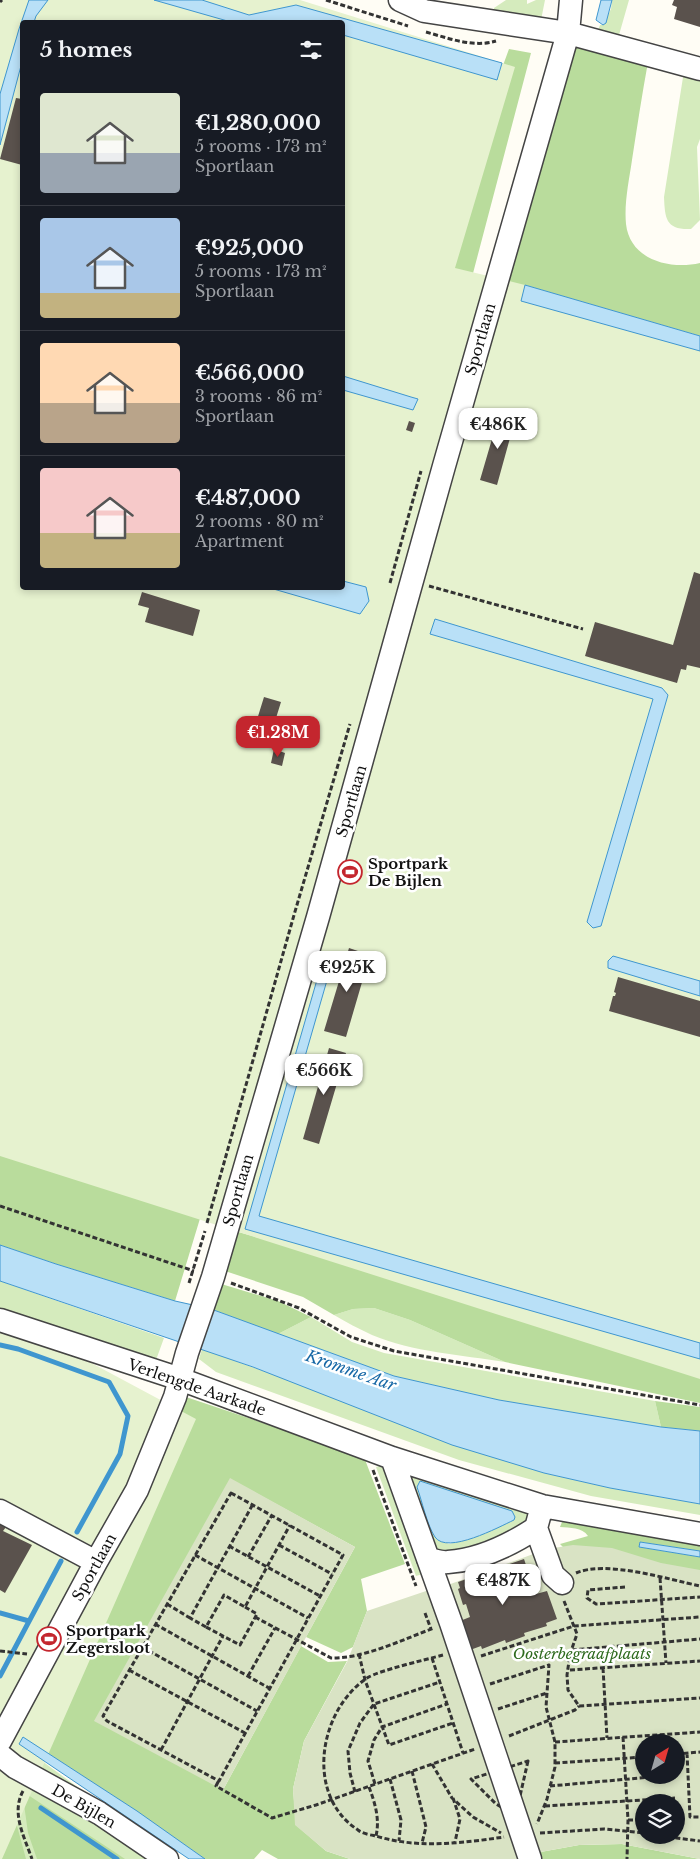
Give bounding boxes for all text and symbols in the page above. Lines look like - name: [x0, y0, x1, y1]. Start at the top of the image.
- icon: filters: [297, 36, 325, 64]
- text: 5 homes: [40, 37, 132, 63]
- text: €1,280,000: [195, 110, 321, 136]
- icon: home: [80, 113, 140, 173]
- text: 5 rooms · 173 m²: [195, 136, 327, 156]
- text: Sportlaan: [195, 156, 274, 176]
- text: €925,000: [195, 235, 304, 261]
- icon: home: [80, 238, 140, 298]
- text: 5 rooms · 173 m²: [195, 261, 327, 281]
- text: Sportlaan: [195, 281, 274, 301]
- street label: Sportlaan: [461, 301, 499, 377]
- text: €566,000: [195, 360, 304, 386]
- icon: home: [80, 363, 140, 423]
- text: 3 rooms · 86 m²: [195, 386, 322, 406]
- text: Sportlaan: [195, 406, 274, 426]
- pin: €486K: [463, 408, 533, 450]
- text: €486K: [470, 414, 526, 434]
- text: €487,000: [195, 485, 301, 511]
- icon: home: [80, 488, 140, 548]
- text: 2 rooms · 80 m²: [195, 511, 323, 531]
- text: Apartment: [195, 531, 284, 551]
- pin: €1.28M: [237, 716, 319, 758]
- text: €1.28M: [247, 722, 309, 742]
- street label: Sportlaan: [332, 763, 370, 839]
- place label: Sportpark De Bijlen: [368, 854, 449, 890]
- sports icon: Sportpark De Bijlen: [337, 859, 363, 885]
- pin: €925K: [312, 950, 382, 993]
- text: €925K: [319, 957, 375, 977]
- pin: €566K: [289, 1054, 359, 1096]
- text: €566K: [296, 1060, 352, 1080]
- street label: Sportlaan: [219, 1152, 257, 1228]
- water label: Kromme Aar: [302, 1345, 400, 1395]
- street label: Verlengde Aarkade: [125, 1354, 269, 1420]
- street label: Sportlaan: [68, 1530, 120, 1604]
- pin: €487K: [468, 1564, 538, 1606]
- text: €487K: [476, 1570, 530, 1590]
- place label: Sportpark Zegersloot: [66, 1621, 150, 1657]
- sports icon: Sportpark Zegersloot: [36, 1626, 62, 1652]
- park label: Oosterbegraafplaats: [513, 1644, 651, 1663]
- north arrow: [635, 1734, 685, 1784]
- map controls: [635, 1734, 685, 1844]
- street label: De Bijlen: [48, 1780, 120, 1832]
- button: layers: [635, 1794, 685, 1844]

